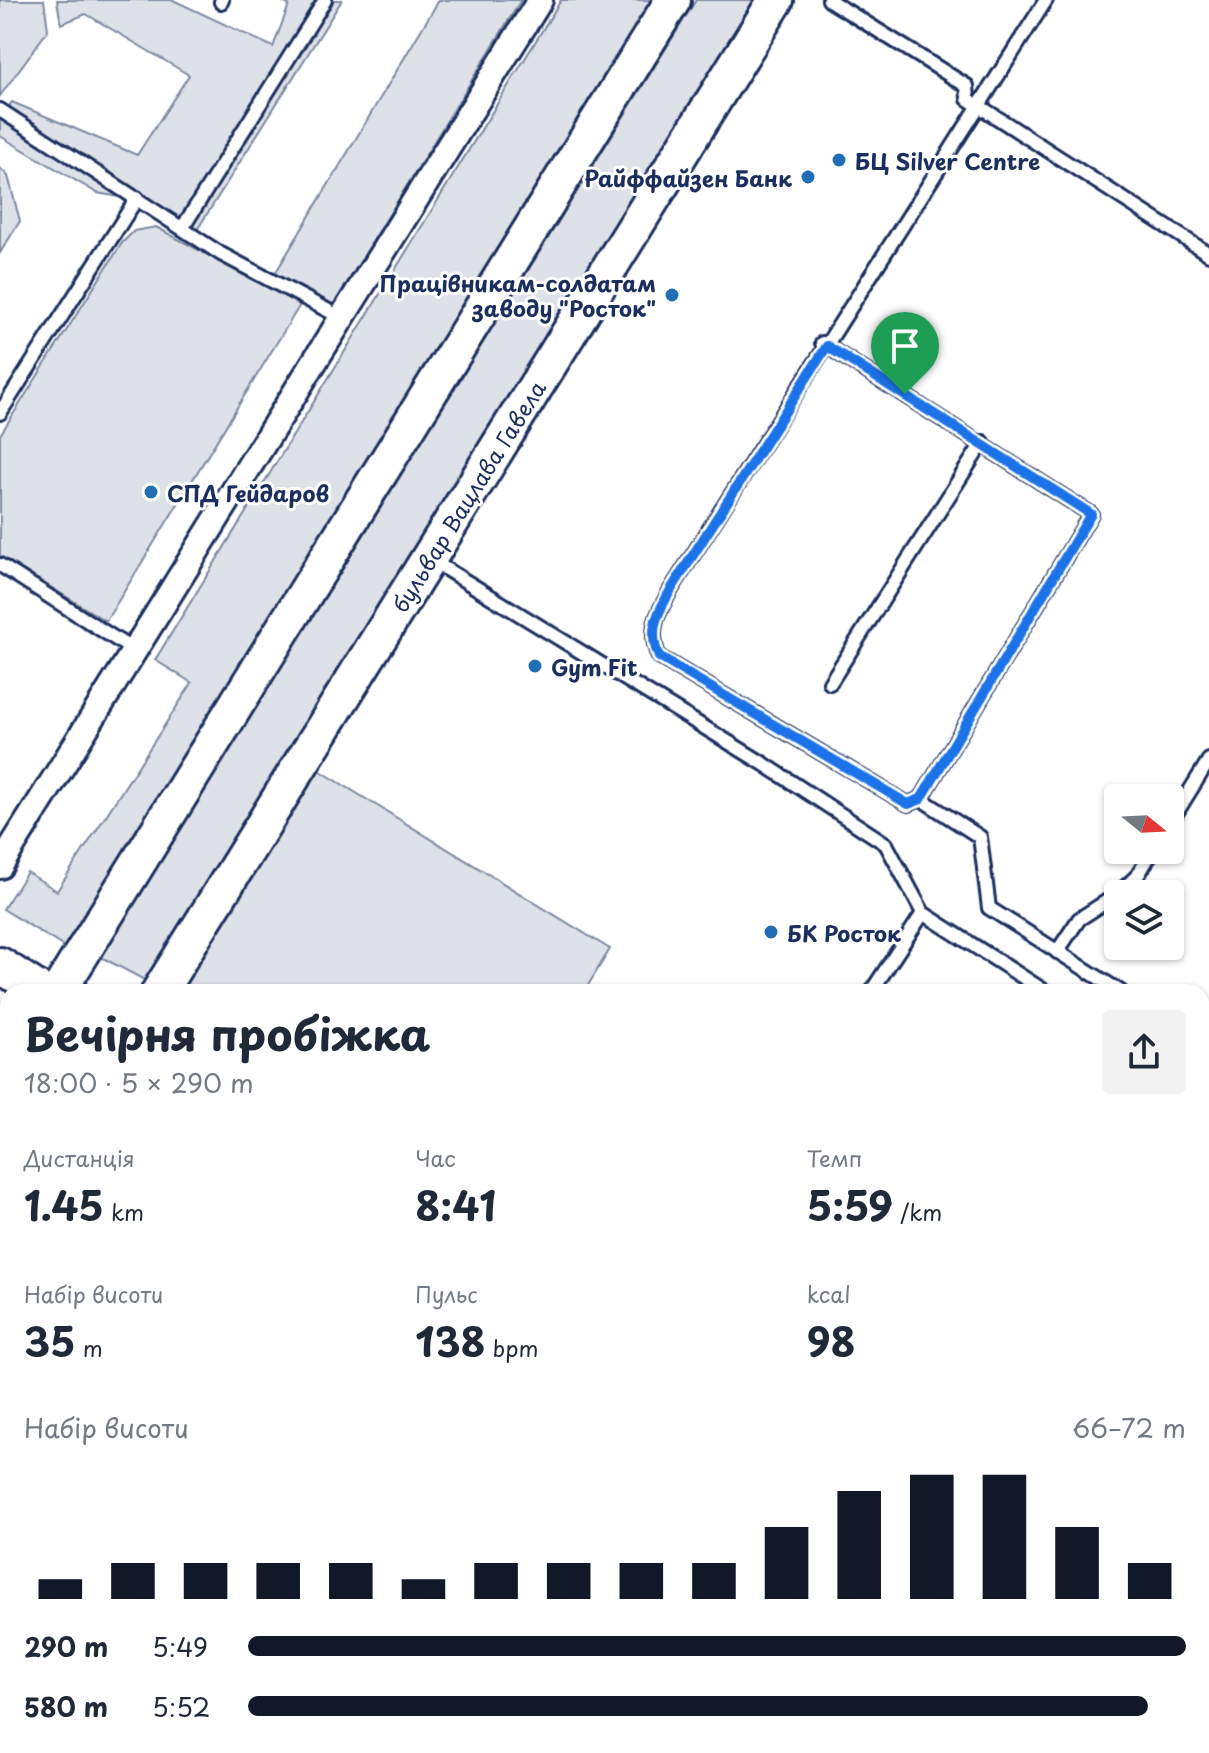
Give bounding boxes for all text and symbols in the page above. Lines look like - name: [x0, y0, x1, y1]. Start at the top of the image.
- place label: БЦ Silver Centre: [855, 144, 1040, 177]
- marker: БЦ Silver Centre: [830, 151, 848, 169]
- place label: Райффайзен Банк: [584, 161, 793, 194]
- marker: Райффайзен Банк: [799, 168, 817, 186]
- place label: Працівникам-солдатам заводу "Росток": [379, 266, 656, 324]
- marker: Працівникам-солдатам заводу "Росток": [663, 286, 681, 304]
- pin: [871, 312, 939, 394]
- icon: arrive: [883, 324, 927, 368]
- street label: бульвар Вацлава Гавела: [383, 373, 553, 618]
- place label: СПД Гейдаров: [167, 476, 329, 509]
- marker: СПД Гейдаров: [142, 483, 160, 501]
- place label: Gym Fit: [551, 650, 638, 683]
- marker: Gym Fit: [526, 657, 544, 675]
- north arrow: [1104, 784, 1184, 864]
- map controls: [1104, 784, 1184, 960]
- button: layers: [1104, 880, 1184, 960]
- place label: БК Росток: [787, 916, 902, 949]
- marker: БК Росток: [762, 923, 780, 941]
- text: Вечірня пробіжка: [24, 1000, 430, 1066]
- button: share: [1102, 1010, 1186, 1094]
- text: 18:00 · 5 × 290 m: [24, 1063, 254, 1102]
- text: Дистанція: [24, 1141, 135, 1174]
- text: Час: [415, 1141, 456, 1174]
- text: Темп: [807, 1141, 862, 1174]
- text: 1.45: [24, 1174, 104, 1235]
- text: 8:41: [415, 1174, 497, 1235]
- text: 5:59: [807, 1174, 893, 1235]
- text: km: [104, 1195, 144, 1228]
- text: /km: [893, 1195, 942, 1228]
- text: Набір висоти: [24, 1277, 163, 1310]
- text: Пульс: [415, 1277, 478, 1310]
- text: kcal: [807, 1277, 851, 1310]
- text: 35: [24, 1310, 76, 1371]
- text: 138: [415, 1310, 486, 1371]
- text: 98: [807, 1310, 856, 1371]
- text: m: [76, 1331, 103, 1364]
- text: bpm: [486, 1331, 538, 1364]
- text: Набір висоти: [24, 1408, 189, 1447]
- text: 66–72 m: [1072, 1408, 1186, 1447]
- text: 290 m: [24, 1627, 108, 1666]
- text: 5:49: [152, 1627, 208, 1666]
- text: 580 m: [24, 1687, 108, 1726]
- text: 5:52: [152, 1687, 210, 1726]

